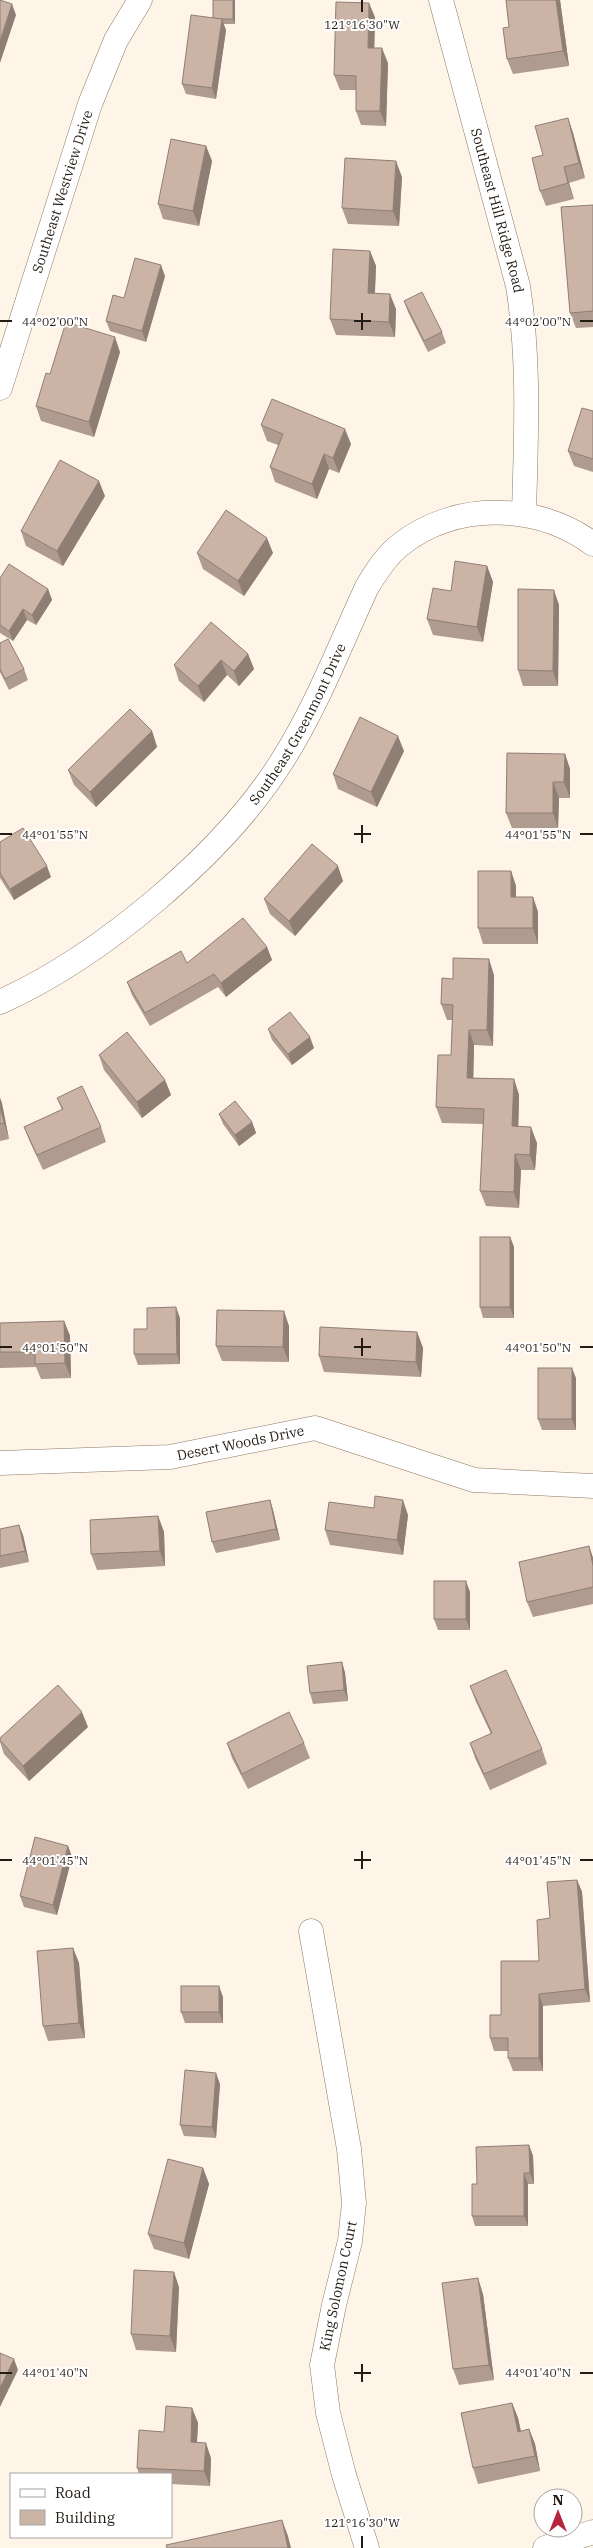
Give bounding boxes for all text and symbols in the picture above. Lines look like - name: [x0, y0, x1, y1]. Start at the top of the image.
- text: 121°16'30"W: [324, 17, 400, 32]
- street label: Southeast Westview Drive: [28, 108, 96, 275]
- street label: Southeast Hill Ridge Road: [467, 126, 528, 295]
- text: 44°02'00"N: [22, 314, 88, 329]
- text: 44°02'00"N: [505, 314, 571, 329]
- street label: Southeast Greenmont Drive: [245, 640, 350, 809]
- text: 44°01'55"N: [22, 827, 88, 842]
- text: 44°01'55"N: [505, 827, 571, 842]
- text: 44°01'50"N: [22, 1340, 88, 1355]
- text: 44°01'50"N: [505, 1340, 571, 1355]
- street label: Desert Woods Drive: [175, 1421, 306, 1464]
- text: 44°01'45"N: [22, 1853, 88, 1868]
- text: 44°01'45"N: [505, 1853, 571, 1868]
- street label: King Solomon Court: [315, 2219, 361, 2353]
- text: 44°01'40"N: [22, 2365, 88, 2380]
- text: 44°01'40"N: [505, 2365, 571, 2380]
- legend: [10, 2473, 172, 2538]
- text: Road: [55, 2483, 91, 2502]
- north arrow: [533, 2488, 583, 2538]
- text: N: [552, 2491, 564, 2509]
- text: Building: [55, 2508, 115, 2527]
- text: 121°16'30"W: [324, 2515, 400, 2530]

